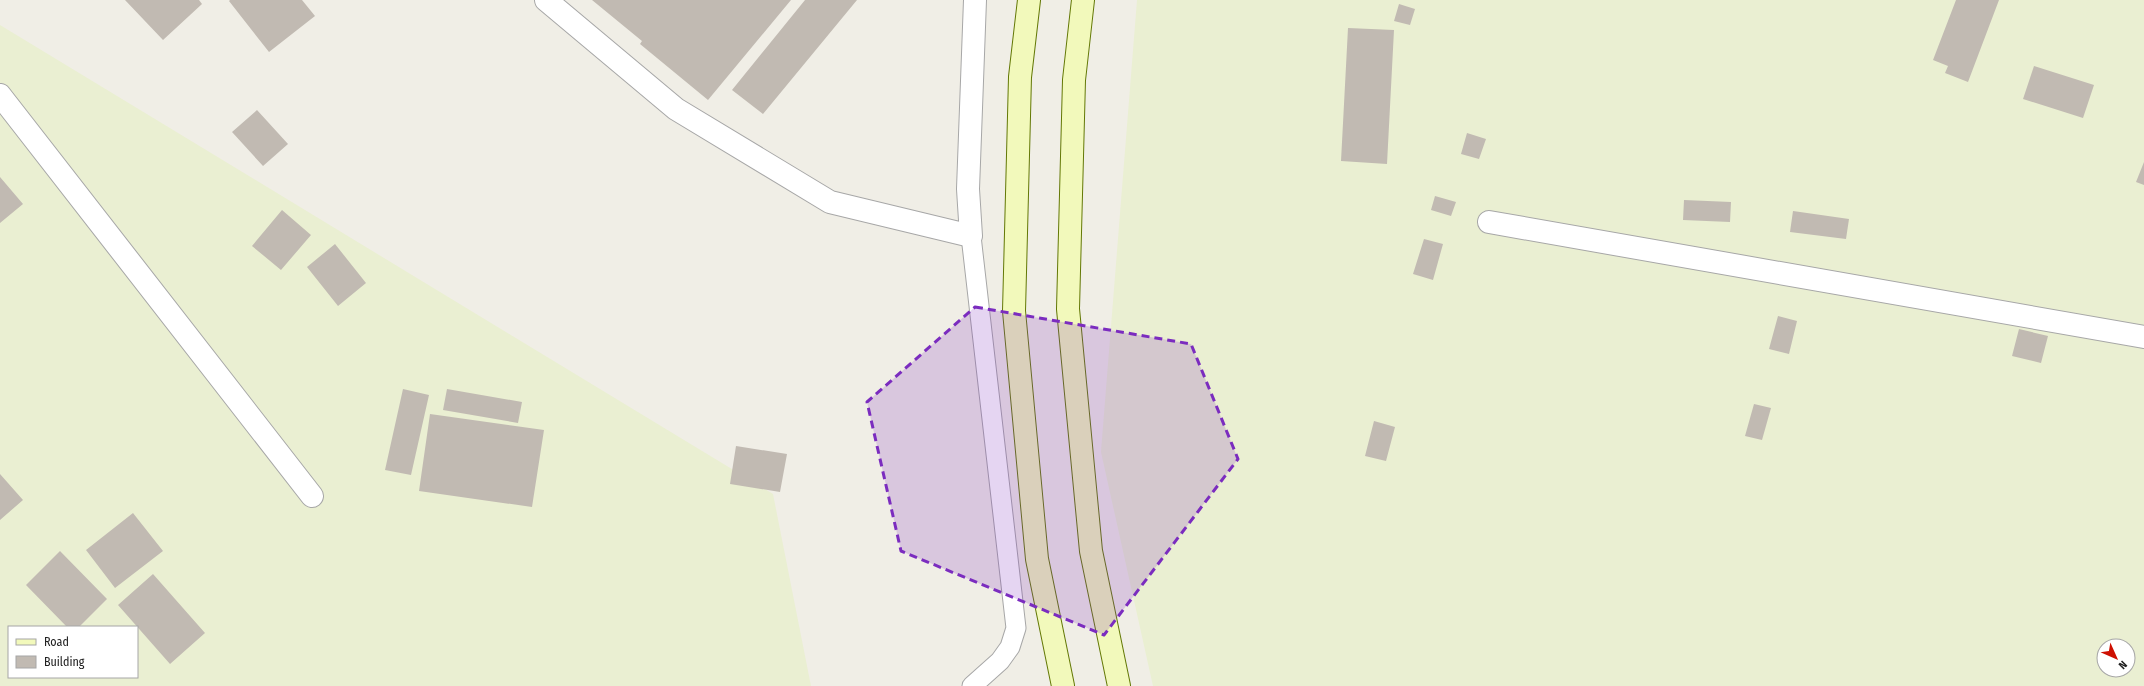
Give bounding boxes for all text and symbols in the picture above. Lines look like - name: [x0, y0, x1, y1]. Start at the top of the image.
- legend: [8, 626, 138, 678]
- text: Road: [44, 635, 69, 649]
- north arrow: [2096, 638, 2136, 678]
- text: Building: [44, 655, 85, 669]
- text: N: [2116, 658, 2130, 672]

